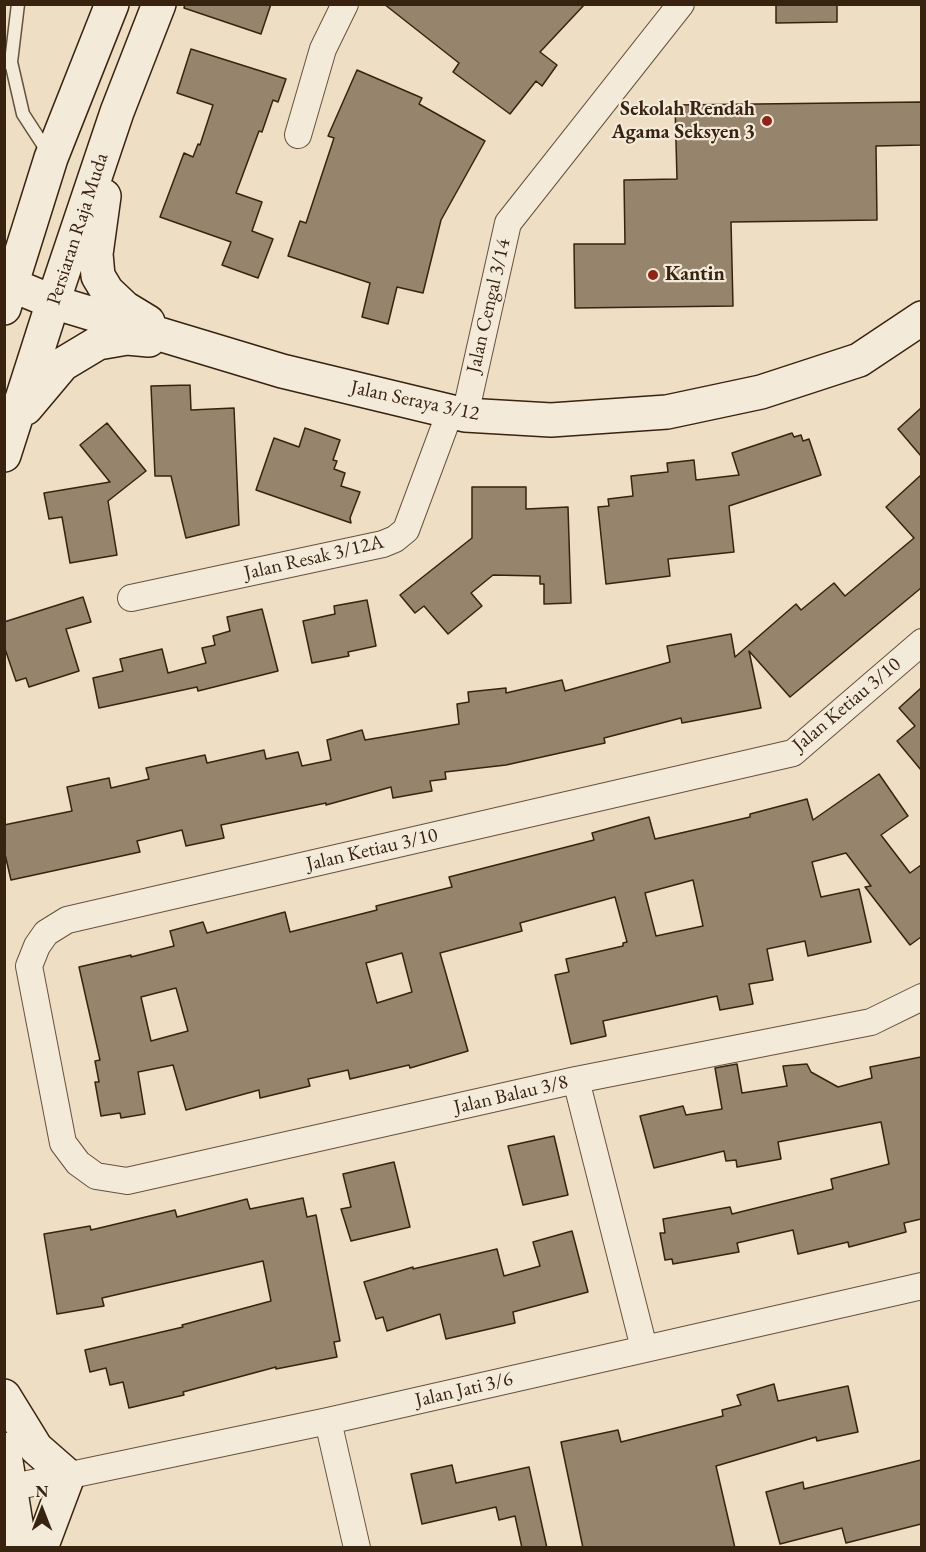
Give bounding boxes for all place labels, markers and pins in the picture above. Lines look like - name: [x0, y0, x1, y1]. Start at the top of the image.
- place label: Sekolah Rendah Agama Seksyen 3: [611, 98, 755, 145]
- marker: Sekolah Rendah Agama Seksyen 3: [760, 114, 774, 128]
- place label: Kantin: [665, 263, 725, 287]
- marker: Kantin: [646, 268, 660, 282]

